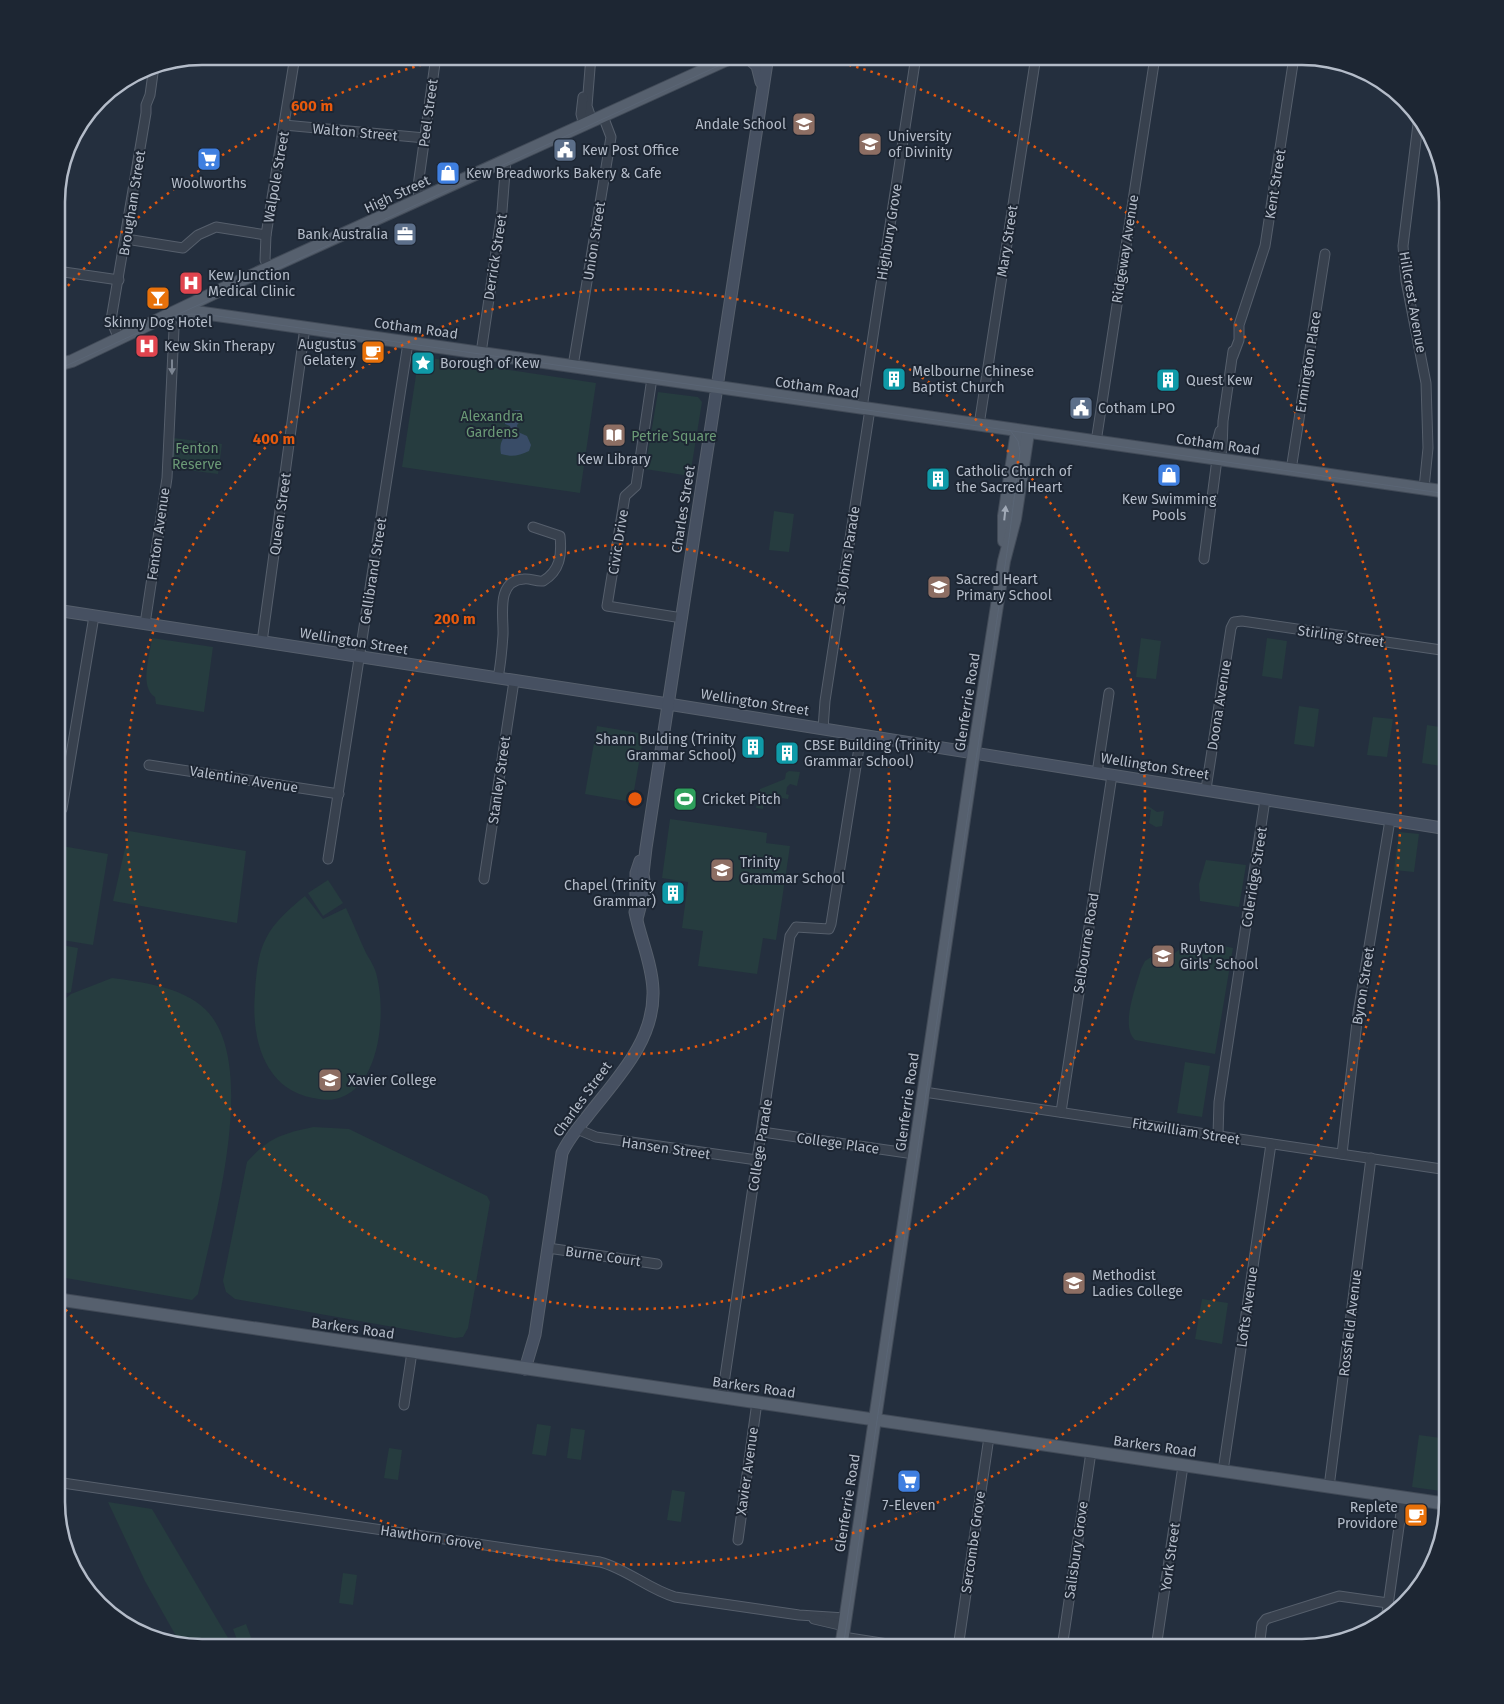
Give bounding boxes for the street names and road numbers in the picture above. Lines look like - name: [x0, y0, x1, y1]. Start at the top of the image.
- street label: Peel Street: [415, 77, 442, 148]
- street label: Walton Street: [312, 120, 399, 145]
- street label: Walpole Street: [260, 129, 293, 224]
- street label: Kent Street: [1262, 147, 1290, 220]
- street label: Brougham Street: [116, 148, 149, 257]
- street label: High Street: [362, 171, 434, 217]
- street label: Highbury Grove: [873, 182, 906, 282]
- street label: Ridgeway Avenue: [1109, 194, 1142, 305]
- street label: Union Street: [580, 200, 609, 282]
- street label: Mary Street: [993, 203, 1022, 278]
- street label: Derrick Street: [480, 212, 511, 301]
- street label: Hillcrest Avenue: [1395, 250, 1430, 354]
- street label: Ermington Place: [1292, 310, 1325, 414]
- street label: Cotham Road: [373, 314, 459, 343]
- street label: Cotham Road: [774, 373, 860, 402]
- street label: Cotham Road: [1175, 430, 1261, 459]
- street label: Charles Street: [668, 463, 699, 554]
- street label: Queen Street: [266, 471, 295, 556]
- street label: Fenton Avenue: [144, 487, 173, 582]
- street label: St Johns Parade: [831, 505, 864, 605]
- street label: Civic Drive: [605, 508, 632, 576]
- street label: Gellibrand Street: [357, 516, 390, 626]
- street label: Stirling Street: [1297, 622, 1386, 651]
- street label: Wellington Street: [298, 625, 410, 659]
- street label: Glenferrie Road: [951, 652, 984, 752]
- street label: Doona Avenue: [1204, 659, 1235, 752]
- street label: Wellington Street: [699, 686, 811, 720]
- street label: Stanley Street: [485, 734, 514, 825]
- street label: Wellington Street: [1099, 750, 1211, 784]
- street label: Valentine Avenue: [188, 763, 299, 796]
- street label: Coleridge Street: [1238, 825, 1271, 929]
- street label: Selbourne Road: [1070, 892, 1103, 994]
- street label: Byron Street: [1349, 945, 1378, 1026]
- street label: Glenferrie Road: [892, 1052, 923, 1152]
- street label: Charles Street: [549, 1058, 616, 1140]
- street label: College Parade: [745, 1098, 776, 1193]
- street label: Fitzwilliam Street: [1131, 1115, 1242, 1149]
- street label: College Place: [795, 1129, 881, 1158]
- street label: Hansen Street: [620, 1134, 712, 1163]
- street label: Burne Court: [564, 1243, 643, 1270]
- street label: Lofts Avenue: [1233, 1266, 1262, 1348]
- street label: Rossfield Avenue: [1336, 1269, 1365, 1378]
- street label: Barkers Road: [310, 1314, 396, 1343]
- street label: Barkers Road: [711, 1373, 797, 1402]
- street label: Xavier Avenue: [733, 1426, 762, 1516]
- street label: Barkers Road: [1112, 1432, 1198, 1461]
- street label: Glenferrie Road: [831, 1453, 864, 1553]
- street label: Sercombe Grove: [958, 1490, 989, 1594]
- street label: Salisbury Grove: [1061, 1500, 1092, 1600]
- street label: York Street: [1157, 1521, 1184, 1593]
- street label: Hawthorn Grove: [379, 1522, 483, 1553]

